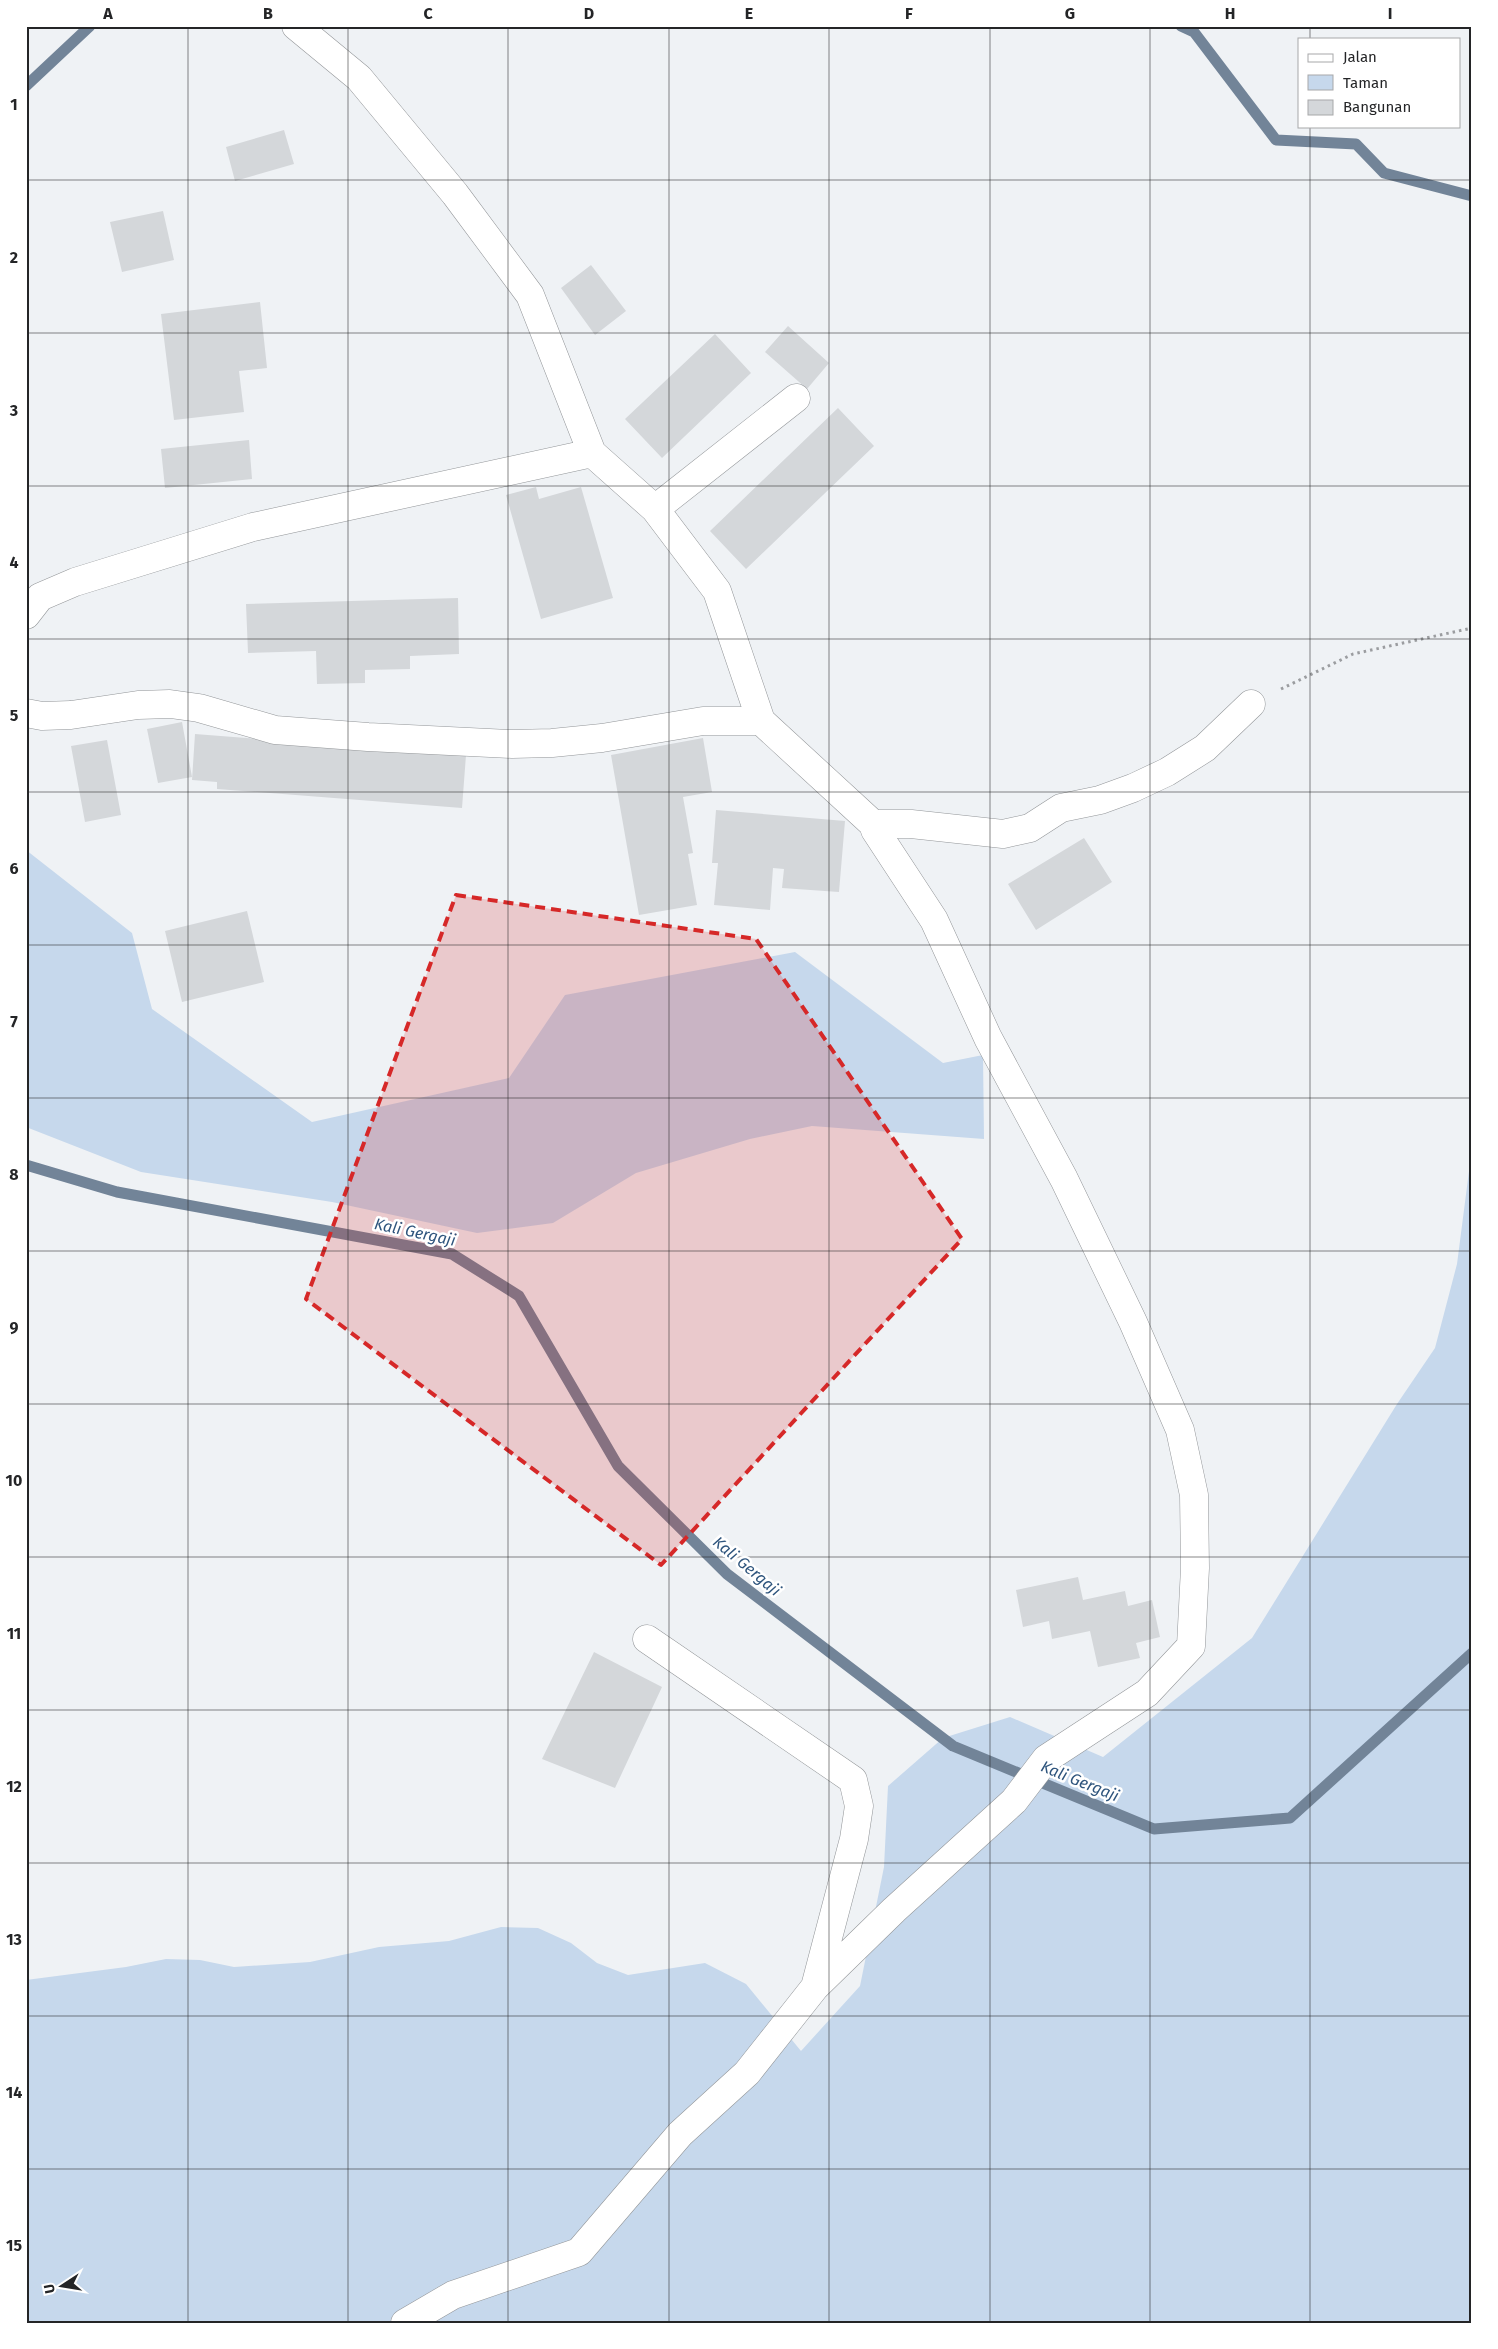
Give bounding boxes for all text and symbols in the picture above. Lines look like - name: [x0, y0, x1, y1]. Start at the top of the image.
- text: A: [102, 4, 113, 23]
- text: B: [263, 4, 273, 23]
- text: C: [423, 4, 433, 23]
- text: D: [584, 4, 594, 23]
- text: E: [745, 4, 753, 23]
- text: F: [905, 4, 913, 23]
- text: G: [1065, 4, 1075, 23]
- text: H: [1225, 4, 1235, 23]
- text: I: [1388, 4, 1392, 23]
- legend: [1298, 38, 1460, 128]
- text: Jalan: [1343, 48, 1377, 66]
- text: Taman: [1343, 74, 1388, 92]
- text: 1: [10, 95, 18, 114]
- text: Bangunan: [1343, 98, 1411, 116]
- text: 2: [10, 248, 18, 267]
- text: 3: [9, 401, 18, 420]
- text: 4: [9, 553, 19, 572]
- text: 5: [10, 706, 19, 725]
- text: 6: [9, 859, 19, 878]
- text: 7: [10, 1012, 18, 1031]
- text: 8: [9, 1165, 19, 1184]
- water label: Kali Gergaji: [373, 1214, 458, 1250]
- text: 9: [10, 1318, 19, 1337]
- text: 10: [6, 1471, 22, 1490]
- water label: Kali Gergaji: [709, 1532, 785, 1600]
- text: 11: [7, 1624, 21, 1643]
- water label: Kali Gergaji: [1038, 1757, 1122, 1805]
- text: 12: [6, 1777, 22, 1796]
- text: 13: [6, 1930, 22, 1949]
- text: 14: [6, 2083, 22, 2102]
- text: 15: [6, 2236, 22, 2255]
- north arrow: [38, 2262, 88, 2312]
- text: U: [41, 2282, 59, 2295]

